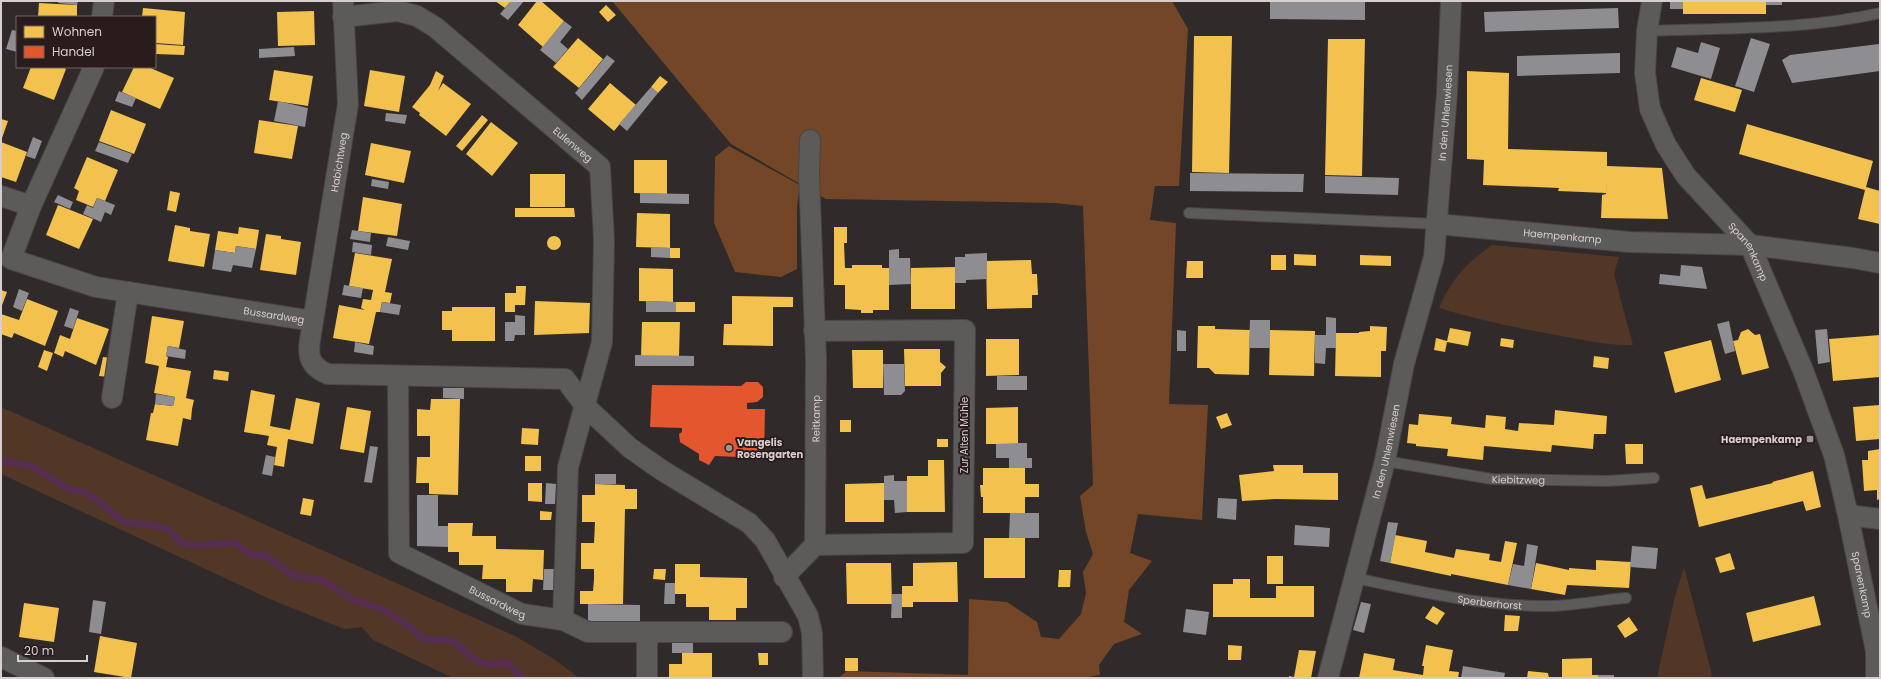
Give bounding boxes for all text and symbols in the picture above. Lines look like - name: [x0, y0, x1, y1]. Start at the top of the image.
- legend: [16, 16, 156, 68]
- text: Wohnen: [52, 23, 102, 40]
- text: Handel: [52, 43, 95, 60]
- street label: In den Uhlenwiesen: [1434, 64, 1456, 161]
- street label: Eulenweg: [550, 123, 596, 165]
- street label: Habichtweg: [326, 131, 351, 193]
- street label: Spanenkamp: [1725, 219, 1772, 284]
- street label: Haempenkamp: [1523, 225, 1603, 247]
- street label: Bussardweg: [243, 303, 306, 327]
- street label: Reitkamp: [808, 395, 823, 442]
- street label: Zur Alten Mühle: [957, 397, 972, 473]
- street label: In den Uhlenwiesen: [1368, 403, 1403, 500]
- place label: Haempenkamp: [1721, 432, 1802, 447]
- marker: Haempenkamp: [1805, 434, 1815, 444]
- place label: Vangelis Rosengarten: [737, 435, 803, 462]
- marker: Vangelis Rosengarten: [724, 443, 734, 453]
- street label: Kiebitzweg: [1492, 471, 1545, 487]
- street label: Spanenkamp: [1848, 550, 1876, 619]
- street label: Bussardweg: [467, 582, 526, 622]
- street label: Sperberhorst: [1457, 591, 1523, 613]
- scale bar: [18, 637, 87, 663]
- text: 20 m: [24, 642, 54, 659]

